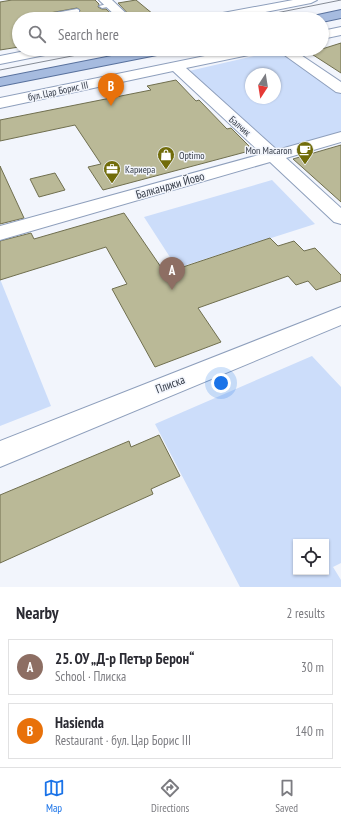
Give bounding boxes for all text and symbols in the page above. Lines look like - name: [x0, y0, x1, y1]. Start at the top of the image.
- search box: [12, 12, 329, 56]
- icon: search: [26, 23, 48, 45]
- text: Search here: [58, 25, 119, 44]
- north arrow: [245, 68, 281, 104]
- pin: B: [98, 73, 124, 106]
- street label: бул. Цар Борис III: [27, 78, 89, 104]
- street label: Балчик: [226, 113, 254, 139]
- cafe icon: Mon Macaron: [295, 140, 315, 165]
- place label: Mon Macaron: [245, 144, 292, 157]
- shop icon: Optimo: [156, 145, 176, 170]
- place label: Optimo: [179, 149, 205, 162]
- office icon: Кариера: [102, 159, 122, 184]
- place label: Кариера: [125, 163, 155, 176]
- street label: Балканджи Йово: [134, 168, 206, 202]
- pin: A: [159, 257, 185, 290]
- street label: Плиска: [153, 372, 187, 396]
- your location: [211, 373, 231, 393]
- map controls: [293, 539, 329, 575]
- button: locate: [293, 539, 329, 575]
- text: Nearby: [16, 602, 59, 624]
- text: 2 results: [286, 605, 325, 622]
- text: 25. ОУ „Д-р Петър Берон“: [55, 649, 194, 668]
- text: A: [27, 659, 33, 676]
- text: 30 m: [301, 659, 324, 676]
- text: School · Плиска: [55, 668, 126, 685]
- text: Hasienda: [55, 713, 104, 732]
- text: B: [27, 723, 33, 740]
- text: 140 m: [295, 723, 324, 740]
- text: Restaurant · бул. Цар Борис III: [55, 732, 191, 749]
- tab: Map: [43, 777, 65, 815]
- tab: Directions: [151, 777, 189, 815]
- tab: Saved: [275, 777, 298, 815]

